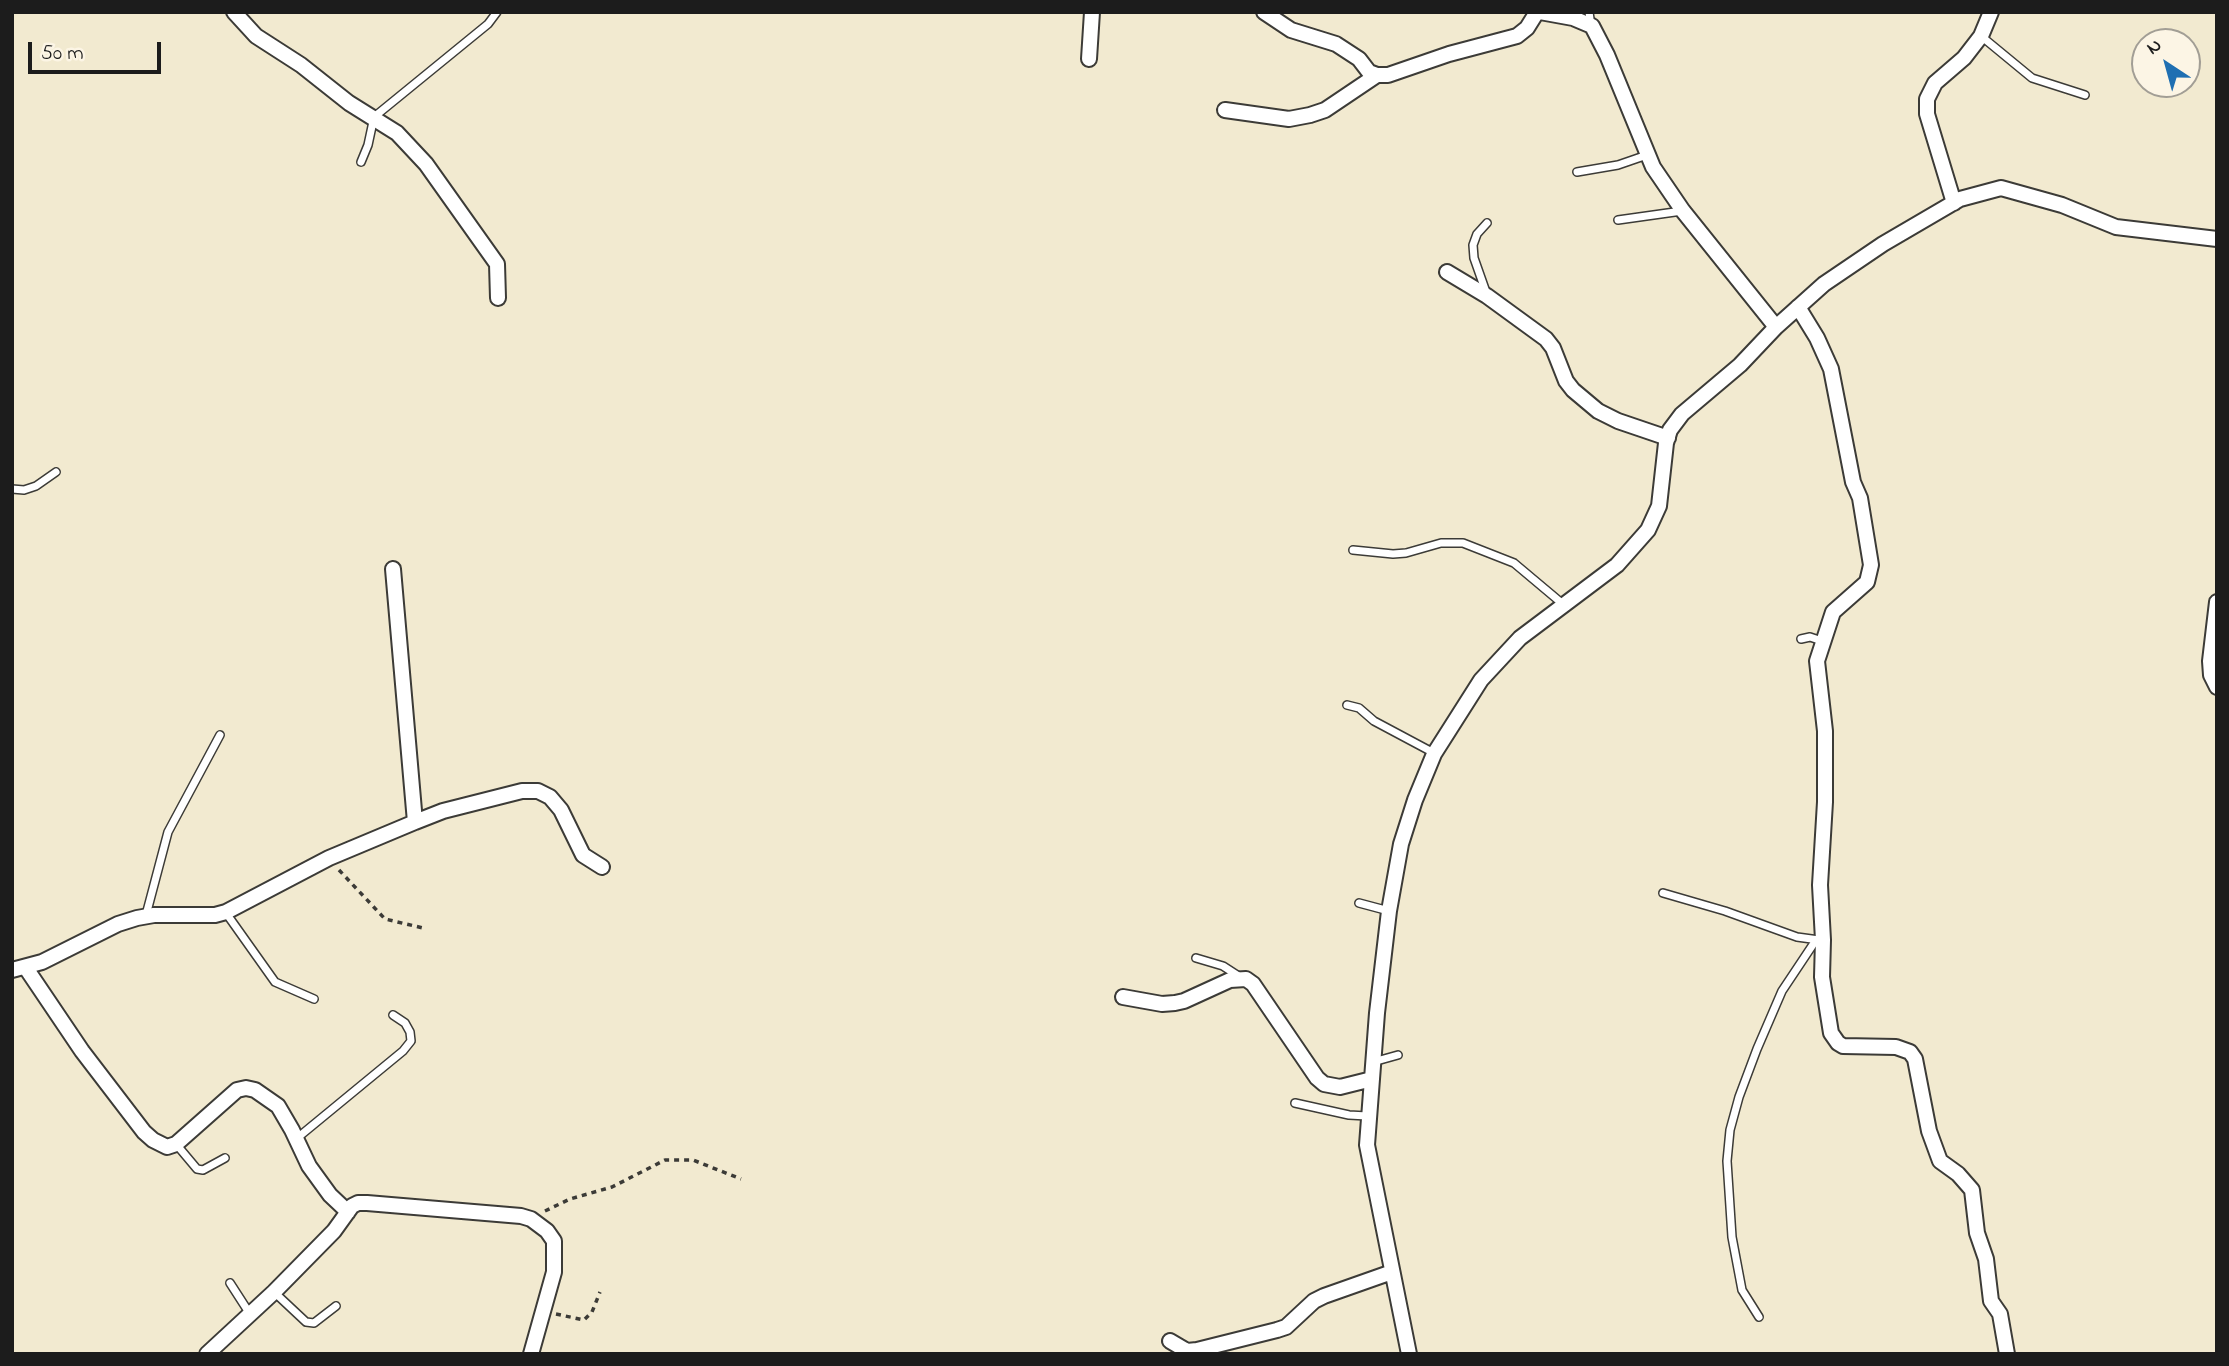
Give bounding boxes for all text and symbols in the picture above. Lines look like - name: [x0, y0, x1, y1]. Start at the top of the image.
- scale bar: [32, 28, 164, 72]
- north arrow: [2131, 28, 2201, 98]
- text: N: [2141, 33, 2168, 62]
- text: 50 m: [41, 39, 84, 69]

